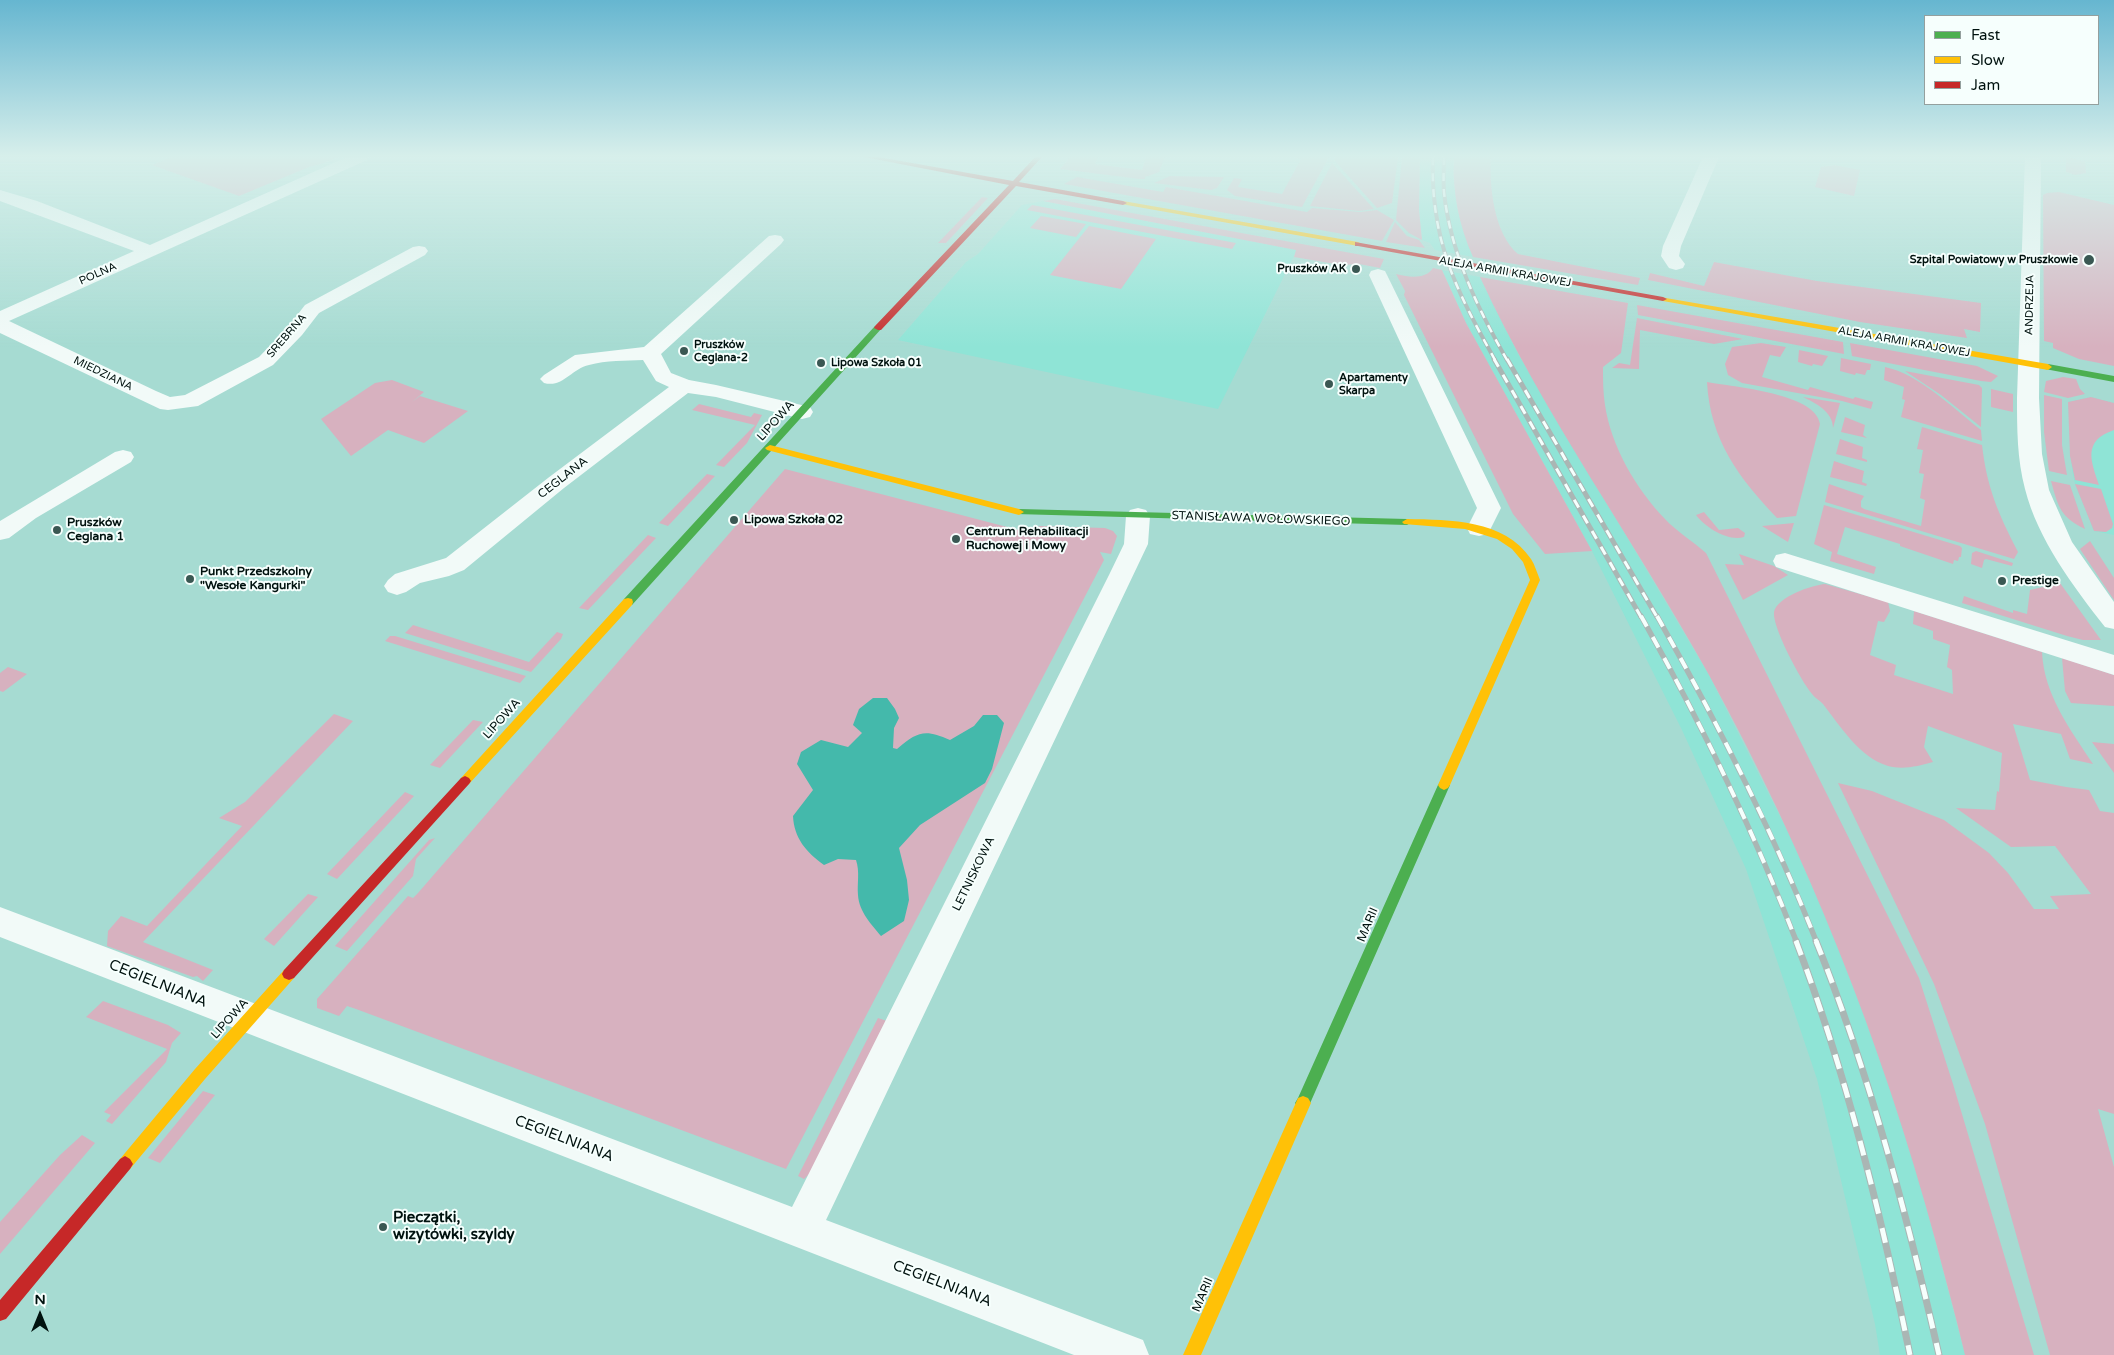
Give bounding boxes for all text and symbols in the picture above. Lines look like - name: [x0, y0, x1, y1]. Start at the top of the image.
- legend: [1924, 15, 2099, 105]
- text: Fast: [1971, 26, 2000, 44]
- text: Slow: [1971, 51, 2005, 69]
- text: Jam: [1971, 76, 2000, 94]
- place label: Szpital Powiatowy w Pruszkowie: [1910, 253, 2078, 267]
- marker: Szpital Powiatowy w Pruszkowie: [2082, 253, 2096, 267]
- street label: ALEJA ARMII KRAJOWEJ: [1438, 254, 1572, 290]
- street label: POLNA: [77, 260, 119, 288]
- place label: Pruszków AK: [1277, 262, 1346, 276]
- marker: Pruszków AK: [1350, 263, 1362, 275]
- street label: ANDRZEJA: [2023, 275, 2037, 335]
- street label: SREBRNA: [264, 311, 310, 361]
- street label: ALEJA ARMII KRAJOWEJ: [1837, 324, 1971, 360]
- place label: Pruszków Ceglana-2: [694, 338, 748, 364]
- marker: Pruszków Ceglana-2: [678, 345, 690, 357]
- street label: MIEDZIANA: [71, 354, 135, 394]
- place label: Lipowa Szkoła 01: [831, 356, 922, 370]
- marker: Lipowa Szkoła 01: [815, 357, 827, 369]
- place label: Apartamenty Skarpa: [1339, 371, 1408, 397]
- marker: Apartamenty Skarpa: [1323, 378, 1335, 390]
- street label: LIPOWA: [754, 398, 798, 444]
- street label: CEGLANA: [535, 454, 591, 502]
- street label: STANISŁAWA WOŁOWSKIEGO: [1171, 509, 1351, 529]
- place label: Lipowa Szkoła 02: [744, 513, 843, 527]
- marker: Lipowa Szkoła 02: [728, 514, 740, 526]
- place label: Pruszków Ceglana 1: [67, 516, 124, 544]
- marker: Pruszków Ceglana 1: [51, 524, 63, 536]
- place label: Centrum Rehabilitacji Ruchowej i Mowy: [966, 525, 1088, 553]
- marker: Centrum Rehabilitacji Ruchowej i Mowy: [950, 533, 962, 545]
- place label: Punkt Przedszkolny "Wesołe Kangurki": [200, 565, 312, 593]
- marker: Punkt Przedszkolny "Wesołe Kangurki": [184, 573, 196, 585]
- place label: Prestige: [2012, 574, 2059, 588]
- marker: Prestige: [1996, 575, 2008, 587]
- street label: LIPOWA: [480, 696, 524, 742]
- street label: LETNISKOWA: [950, 835, 998, 913]
- street label: MARII: [1354, 906, 1382, 944]
- street label: CEGIELNIANA: [106, 956, 210, 1012]
- street label: LIPOWA: [208, 996, 252, 1042]
- street label: CEGIELNIANA: [512, 1112, 616, 1166]
- place label: Pieczątki, wizytówki, szyldy: [393, 1209, 515, 1244]
- marker: Pieczątki, wizytówki, szyldy: [377, 1221, 389, 1233]
- street label: CEGIELNIANA: [890, 1257, 994, 1311]
- street label: MARII: [1189, 1276, 1217, 1314]
- north arrow: [15, 1290, 65, 1340]
- text: N: [34, 1291, 46, 1308]

